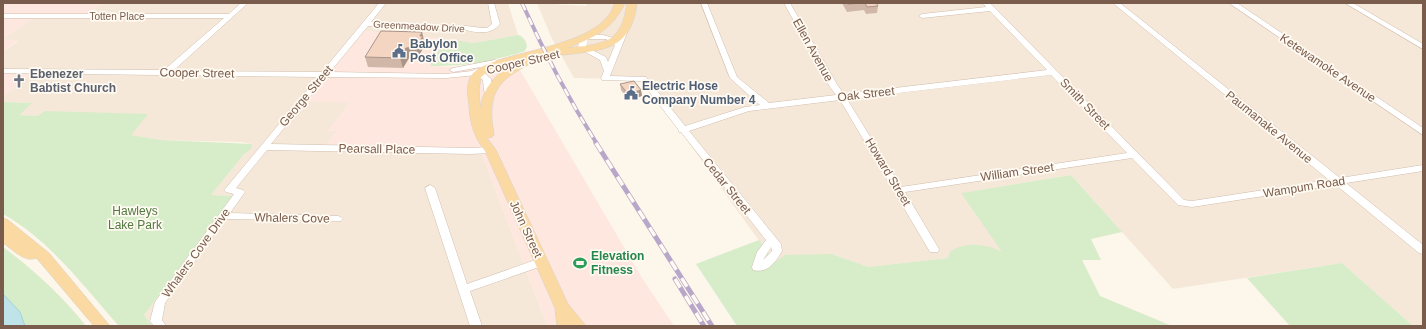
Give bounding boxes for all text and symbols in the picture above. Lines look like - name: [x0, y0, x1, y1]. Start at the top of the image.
- street label: Totten Place: [89, 11, 145, 22]
- street label: Ellen Avenue: [790, 16, 836, 84]
- street label: Greenmeadow Drive: [373, 19, 465, 34]
- street label: Ketewamoke Avenue: [1277, 31, 1379, 105]
- place label: Babylon Post Office: [410, 37, 474, 65]
- public building icon: Babylon Post Office: [391, 43, 407, 59]
- street label: Cooper Street: [485, 47, 562, 77]
- street label: George Street: [276, 62, 336, 129]
- street label: Cooper Street: [160, 65, 235, 81]
- place label: Ebenezer Babtist Church: [30, 67, 116, 95]
- church icon: Ebenezer Babtist Church: [11, 73, 27, 89]
- street label: Smith Street: [1057, 75, 1113, 133]
- place label: Electric Hose Company Number 4: [642, 79, 756, 107]
- street label: Oak Street: [837, 83, 896, 104]
- public building icon: Electric Hose Company Number 4: [623, 85, 639, 101]
- street label: Paumanake Avenue: [1223, 88, 1315, 166]
- street label: Howard Street: [862, 136, 914, 209]
- street label: Pearsall Place: [339, 141, 416, 157]
- street label: Cedar Street: [700, 155, 754, 217]
- street label: William Street: [979, 160, 1055, 184]
- street label: Wampum Road: [1262, 174, 1346, 200]
- street label: John Street: [507, 198, 546, 260]
- park label: Hawleys Lake Park: [108, 204, 163, 232]
- street label: Whalers Cove Drive: [159, 205, 233, 300]
- street label: Whalers Cove: [254, 210, 330, 226]
- place label: Elevation Fitness: [591, 249, 644, 277]
- sports icon: Elevation Fitness: [572, 255, 588, 271]

